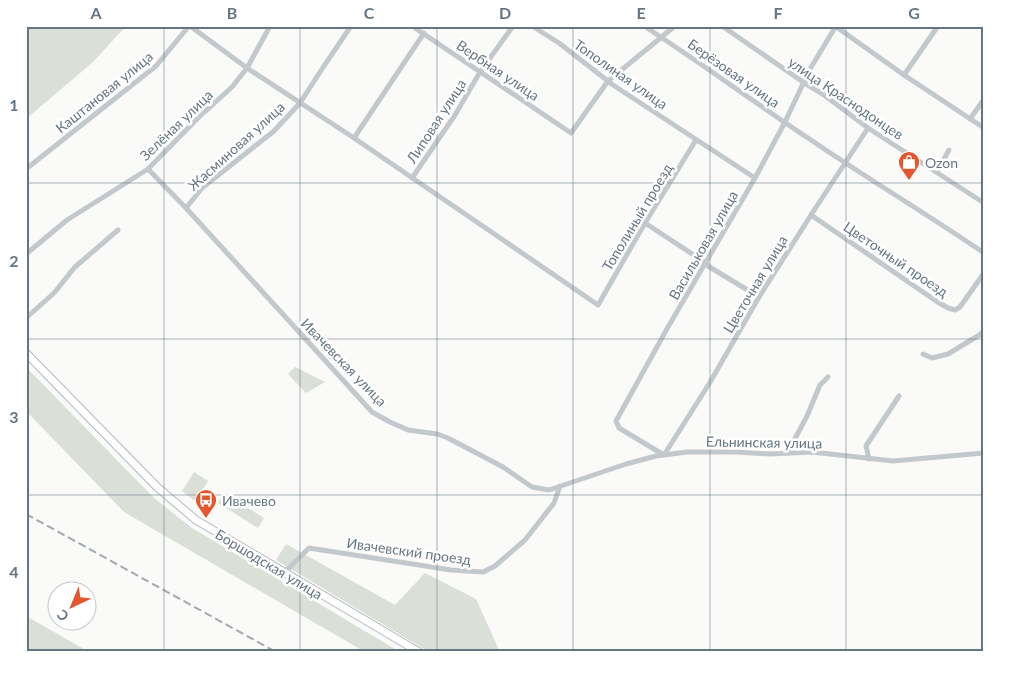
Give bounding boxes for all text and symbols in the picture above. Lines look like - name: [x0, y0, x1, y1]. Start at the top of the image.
- text: A: [89, 3, 102, 22]
- text: B: [227, 3, 237, 22]
- text: C: [364, 3, 375, 22]
- text: D: [499, 3, 511, 22]
- text: E: [636, 3, 646, 22]
- text: F: [773, 3, 783, 22]
- text: G: [908, 3, 920, 22]
- street label: Берёзовая улица: [685, 35, 783, 111]
- street label: Вербная улица: [453, 36, 543, 104]
- street label: Тополиная улица: [571, 36, 671, 113]
- street label: Каштановая улица: [52, 48, 156, 136]
- street label: улица Краснодонцев: [785, 53, 907, 143]
- street label: Липовая улица: [402, 76, 469, 167]
- street label: Зелёная улица: [136, 86, 216, 164]
- text: 1: [9, 95, 19, 114]
- street label: Жасминовая улица: [184, 98, 288, 194]
- shop icon: Ozon: [897, 150, 921, 181]
- place label: Ozon: [925, 154, 958, 171]
- street label: Тополиный проезд: [598, 160, 676, 274]
- street label: Васильковая улица: [665, 187, 741, 303]
- street label: Цветочный проезд: [840, 218, 952, 300]
- street label: Цветочная улица: [719, 232, 791, 336]
- text: 2: [9, 251, 19, 270]
- street label: Ивачевская улица: [298, 314, 390, 410]
- text: 3: [9, 407, 19, 426]
- street label: Ельнинская улица: [706, 432, 822, 452]
- bus stop icon: Ивачево: [194, 488, 218, 519]
- place label: Ивачево: [222, 492, 276, 509]
- street label: Боршодская улица: [212, 525, 326, 603]
- street label: Ивачевский проезд: [346, 534, 473, 568]
- text: 4: [9, 562, 19, 581]
- north arrow: [48, 580, 98, 630]
- text: С: [53, 606, 72, 625]

